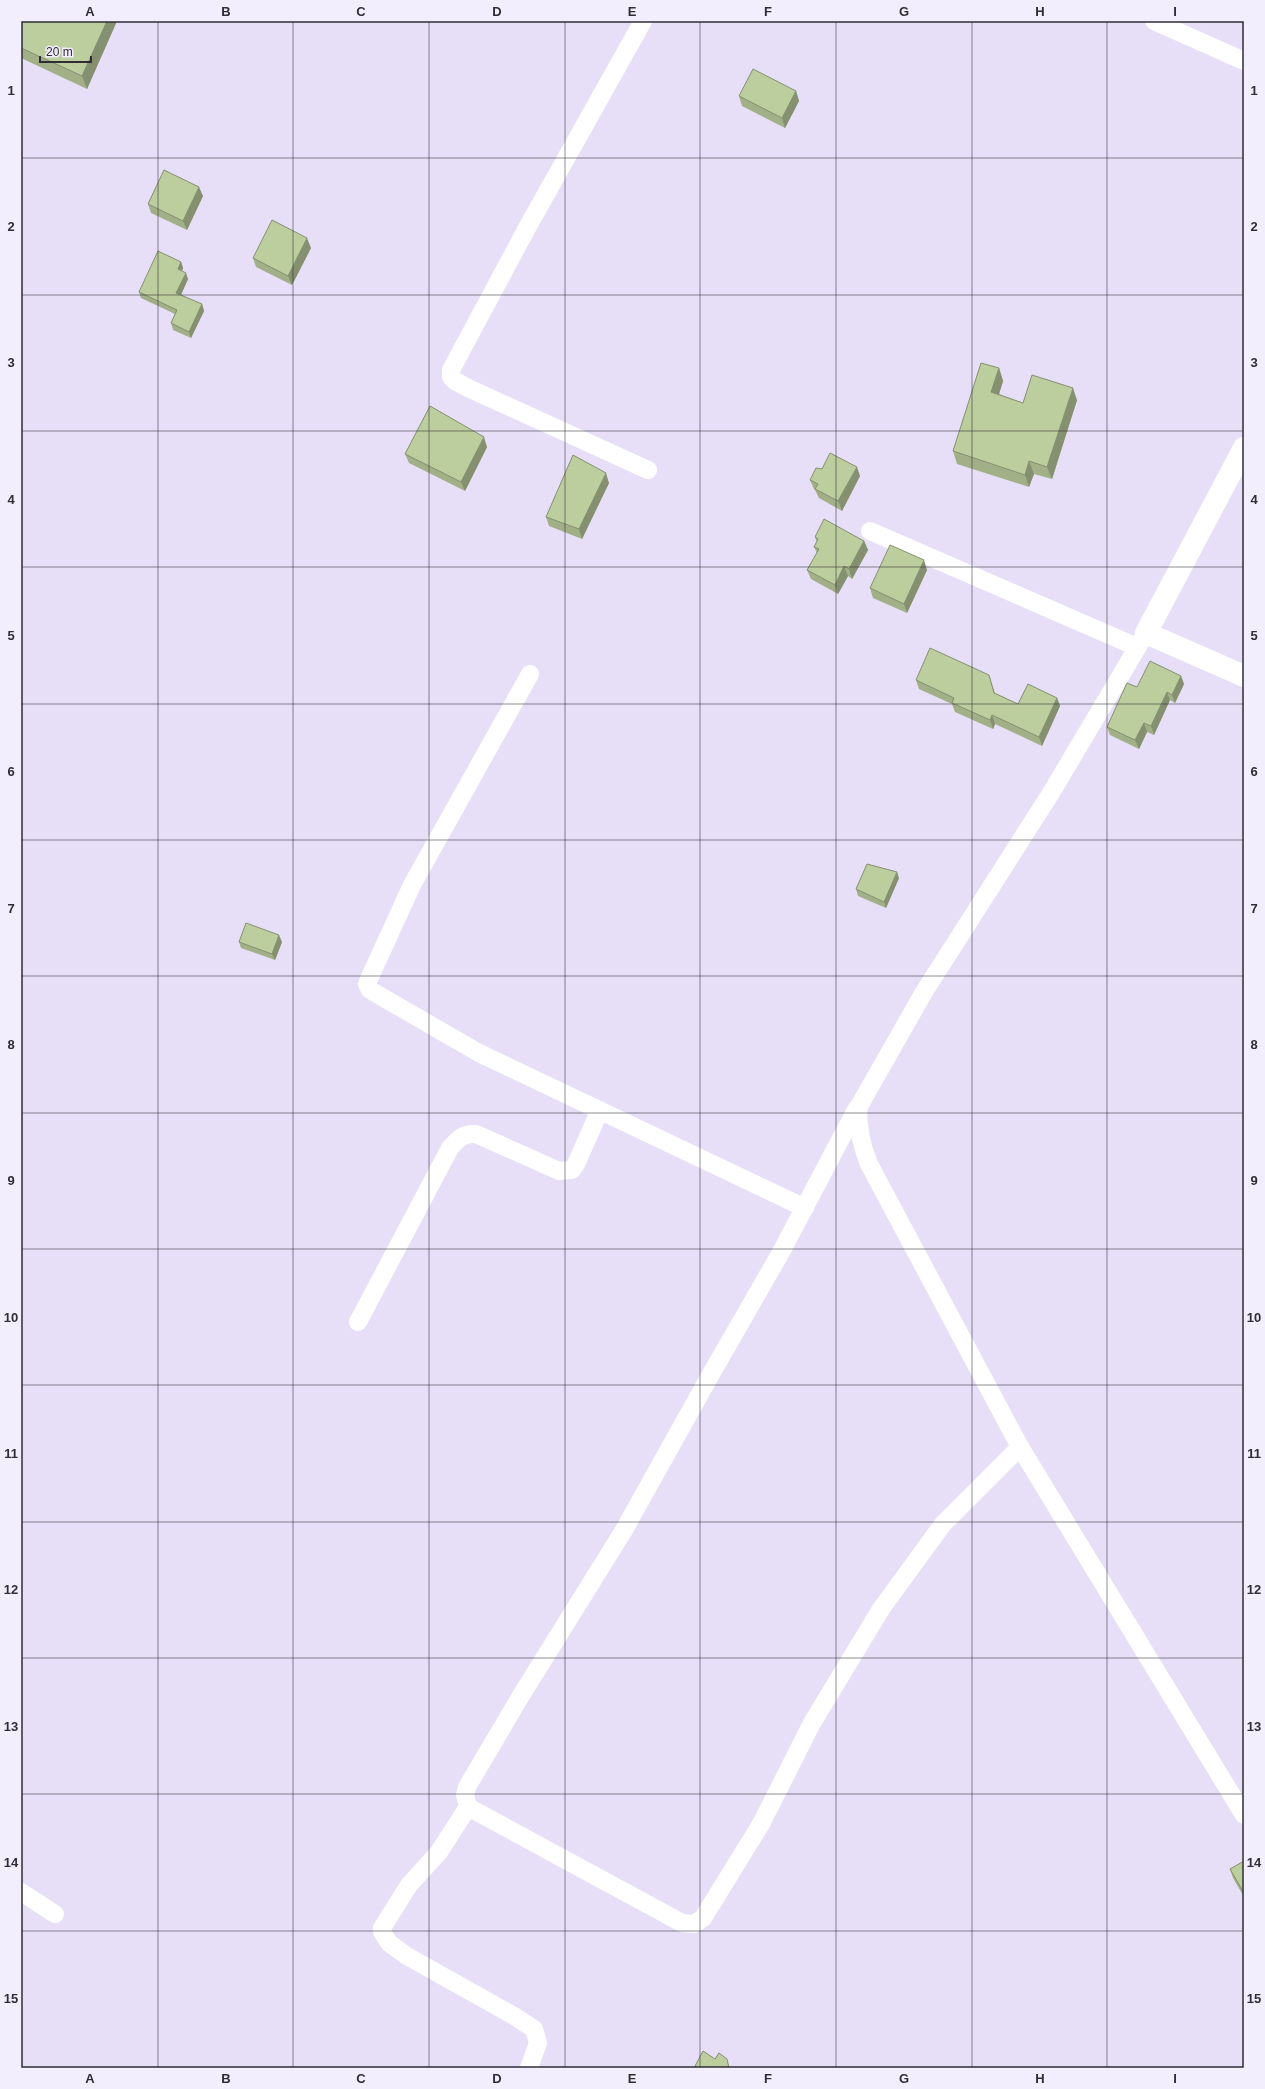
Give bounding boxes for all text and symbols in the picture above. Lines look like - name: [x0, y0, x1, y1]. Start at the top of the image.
- text: A: [85, 4, 95, 19]
- text: B: [221, 4, 231, 19]
- text: C: [356, 4, 366, 19]
- text: D: [492, 4, 502, 19]
- text: E: [628, 4, 637, 19]
- text: F: [764, 4, 772, 19]
- text: G: [899, 4, 909, 19]
- text: H: [1035, 4, 1045, 19]
- text: I: [1173, 4, 1177, 19]
- scale bar: [40, 38, 91, 64]
- text: 20 m: [46, 45, 73, 59]
- text: 1: [7, 83, 15, 98]
- text: 1: [1250, 83, 1258, 98]
- text: 2: [7, 219, 15, 234]
- text: 2: [1250, 219, 1258, 234]
- text: 3: [7, 355, 15, 370]
- text: 3: [1250, 355, 1258, 370]
- text: 4: [7, 492, 15, 507]
- text: 4: [1250, 492, 1258, 507]
- text: 5: [7, 628, 15, 643]
- text: 5: [1250, 628, 1258, 643]
- text: 6: [7, 764, 15, 779]
- text: 6: [1250, 764, 1258, 779]
- text: 7: [7, 901, 15, 916]
- text: 7: [1250, 901, 1258, 916]
- text: 8: [7, 1037, 15, 1052]
- text: 8: [1250, 1037, 1258, 1052]
- text: 9: [7, 1173, 15, 1188]
- text: 9: [1250, 1173, 1258, 1188]
- text: 10: [4, 1310, 18, 1325]
- text: 10: [1247, 1310, 1261, 1325]
- text: 11: [4, 1446, 18, 1461]
- text: 11: [1247, 1446, 1261, 1461]
- text: 12: [4, 1582, 18, 1597]
- text: 12: [1247, 1582, 1261, 1597]
- text: 13: [4, 1719, 18, 1734]
- text: 13: [1247, 1719, 1261, 1734]
- text: 14: [4, 1855, 19, 1870]
- text: 14: [1247, 1855, 1262, 1870]
- text: 15: [4, 1991, 18, 2006]
- text: 15: [1247, 1991, 1261, 2006]
- text: A: [85, 2071, 95, 2086]
- text: B: [221, 2071, 231, 2086]
- text: C: [356, 2071, 366, 2086]
- text: D: [492, 2071, 502, 2086]
- text: E: [628, 2071, 637, 2086]
- text: F: [764, 2071, 772, 2086]
- text: G: [899, 2071, 909, 2086]
- text: H: [1035, 2071, 1045, 2086]
- text: I: [1173, 2071, 1177, 2086]

